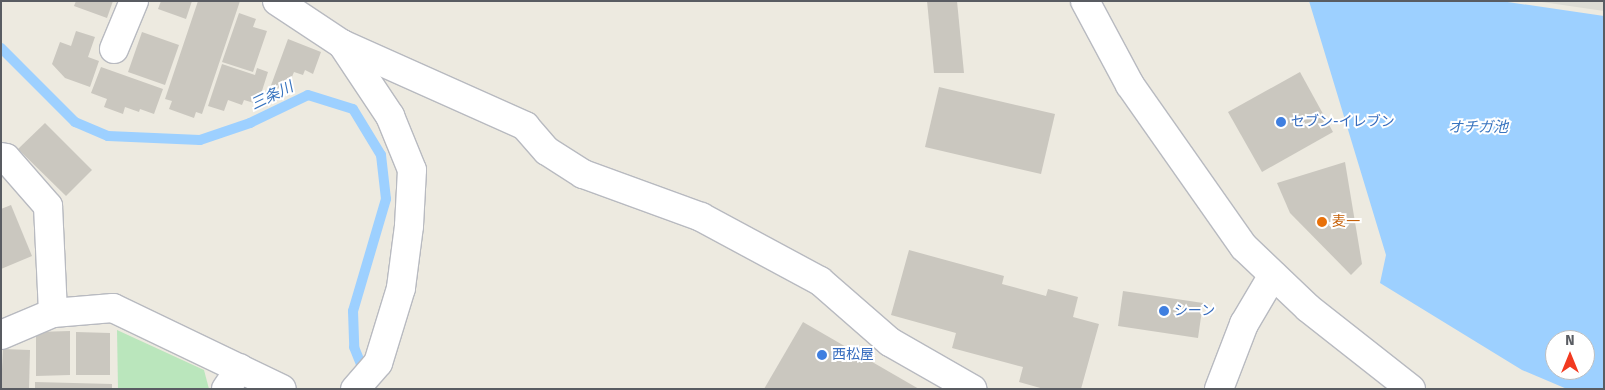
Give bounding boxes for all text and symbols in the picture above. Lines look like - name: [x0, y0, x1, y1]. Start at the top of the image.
- water label: 三条川: [248, 78, 296, 114]
- place label: セブン-イレブン: [1291, 114, 1395, 130]
- marker: セブン-イレブン: [1275, 116, 1287, 128]
- water label: オチガ池: [1448, 119, 1508, 137]
- place label: 麦一: [1332, 214, 1360, 230]
- marker: 麦一: [1316, 216, 1328, 228]
- place label: シーン: [1174, 303, 1216, 319]
- marker: シーン: [1158, 305, 1170, 317]
- north arrow: [1545, 330, 1595, 380]
- text: N: [1565, 332, 1575, 349]
- place label: 西松屋: [832, 347, 874, 363]
- marker: 西松屋: [816, 349, 828, 361]

